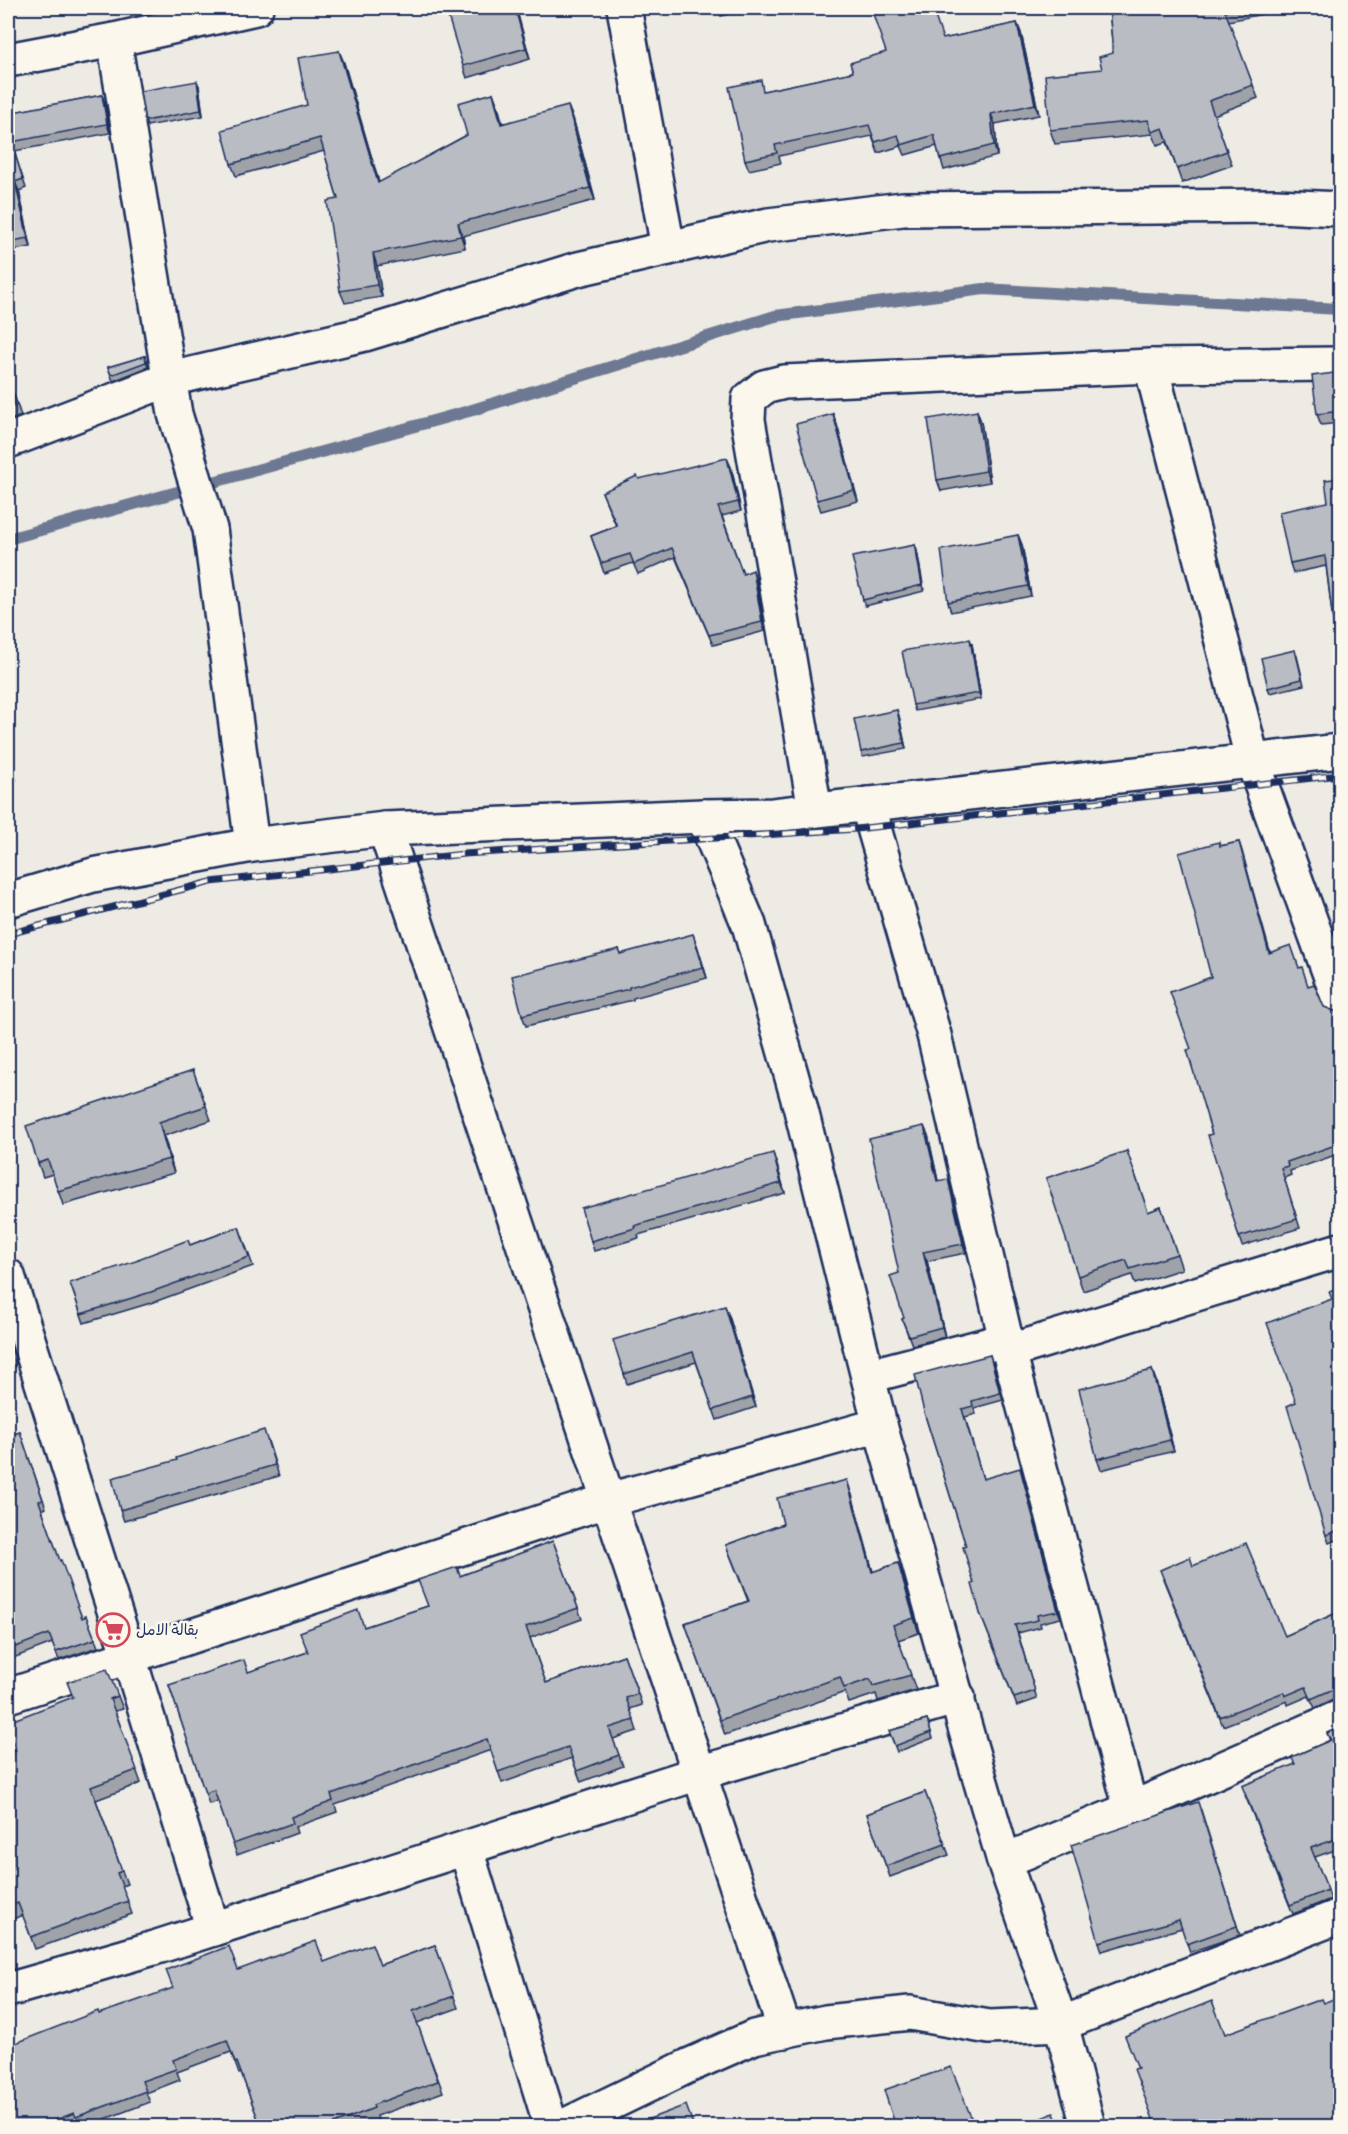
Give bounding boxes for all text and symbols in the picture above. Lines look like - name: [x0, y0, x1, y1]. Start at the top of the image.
- supermarket icon: بقالة الامل: [95, 1612, 131, 1648]
- place label: بقالة الامل: [136, 1621, 199, 1640]

